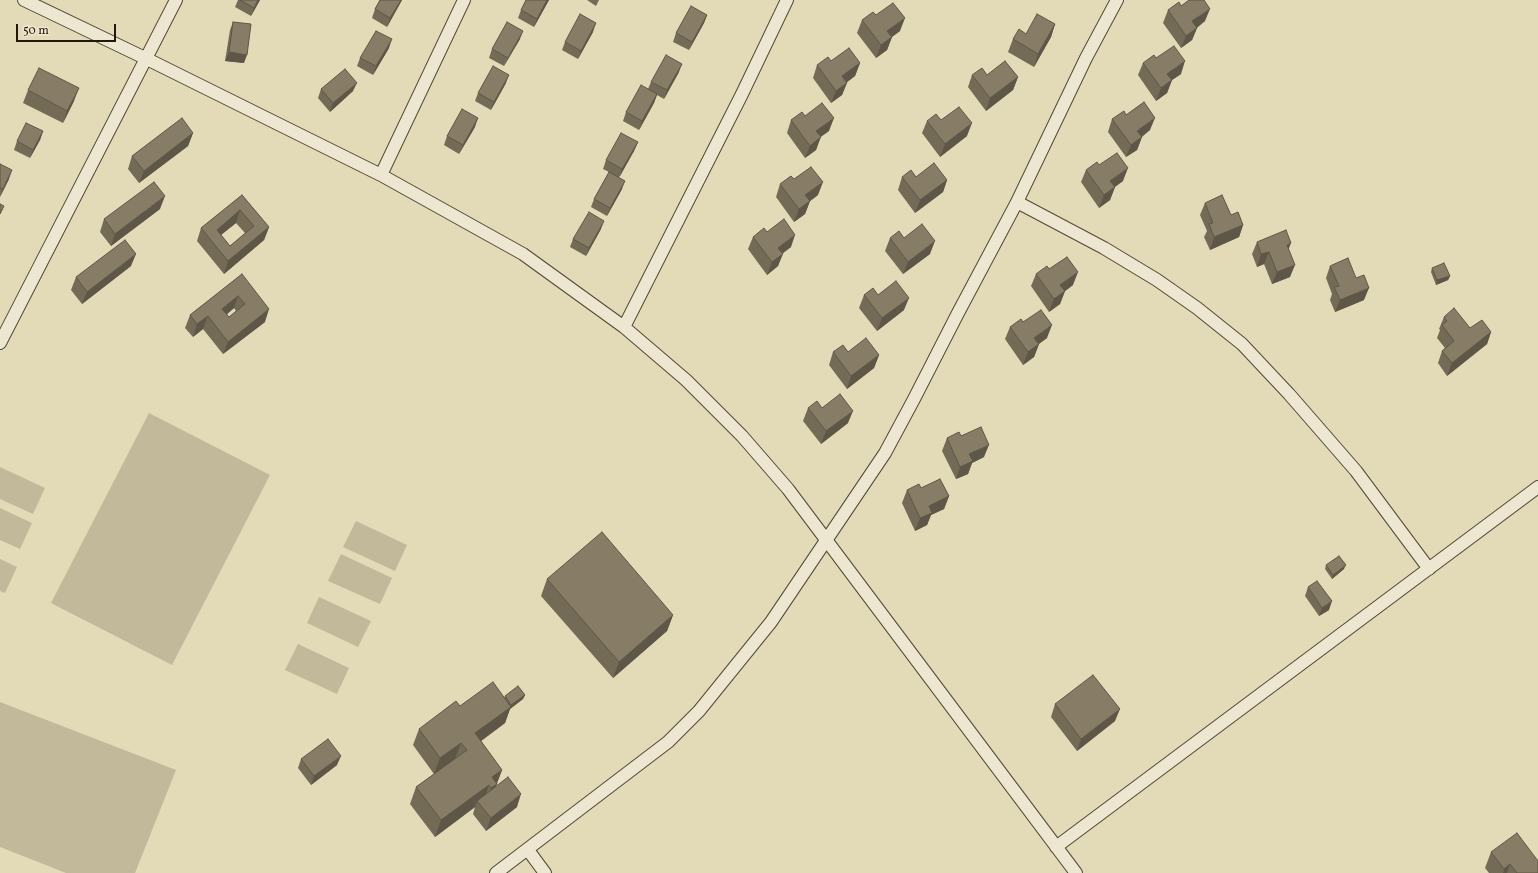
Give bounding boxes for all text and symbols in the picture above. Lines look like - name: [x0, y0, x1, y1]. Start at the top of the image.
- scale bar: [18, 16, 118, 42]
- text: 50 m: [23, 23, 49, 39]

